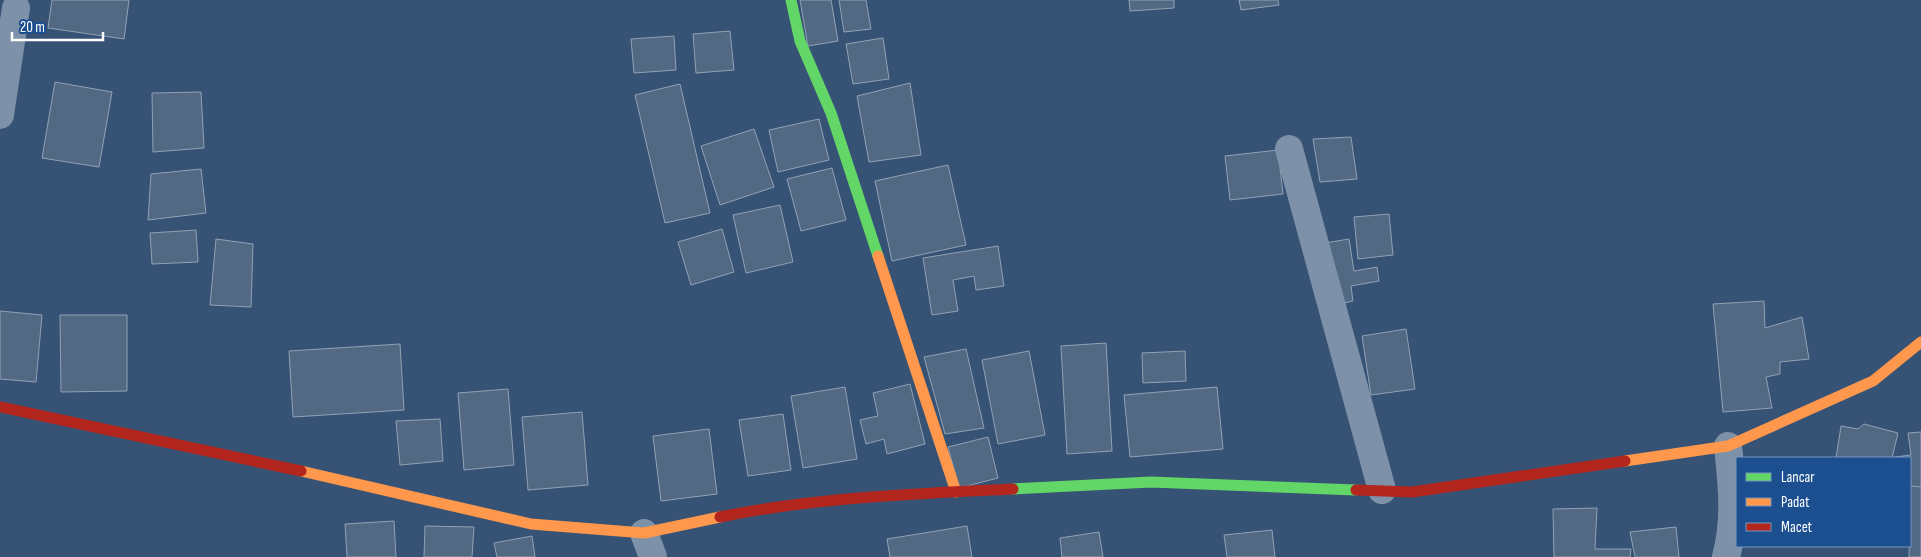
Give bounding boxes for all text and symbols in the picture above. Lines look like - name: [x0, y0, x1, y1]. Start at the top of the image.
- scale bar: [12, 10, 104, 42]
- text: 20 m: [20, 18, 45, 37]
- legend: [1736, 457, 1911, 547]
- text: Lancar: [1781, 468, 1815, 487]
- text: Padat: [1781, 493, 1810, 512]
- text: Macet: [1781, 518, 1813, 537]

